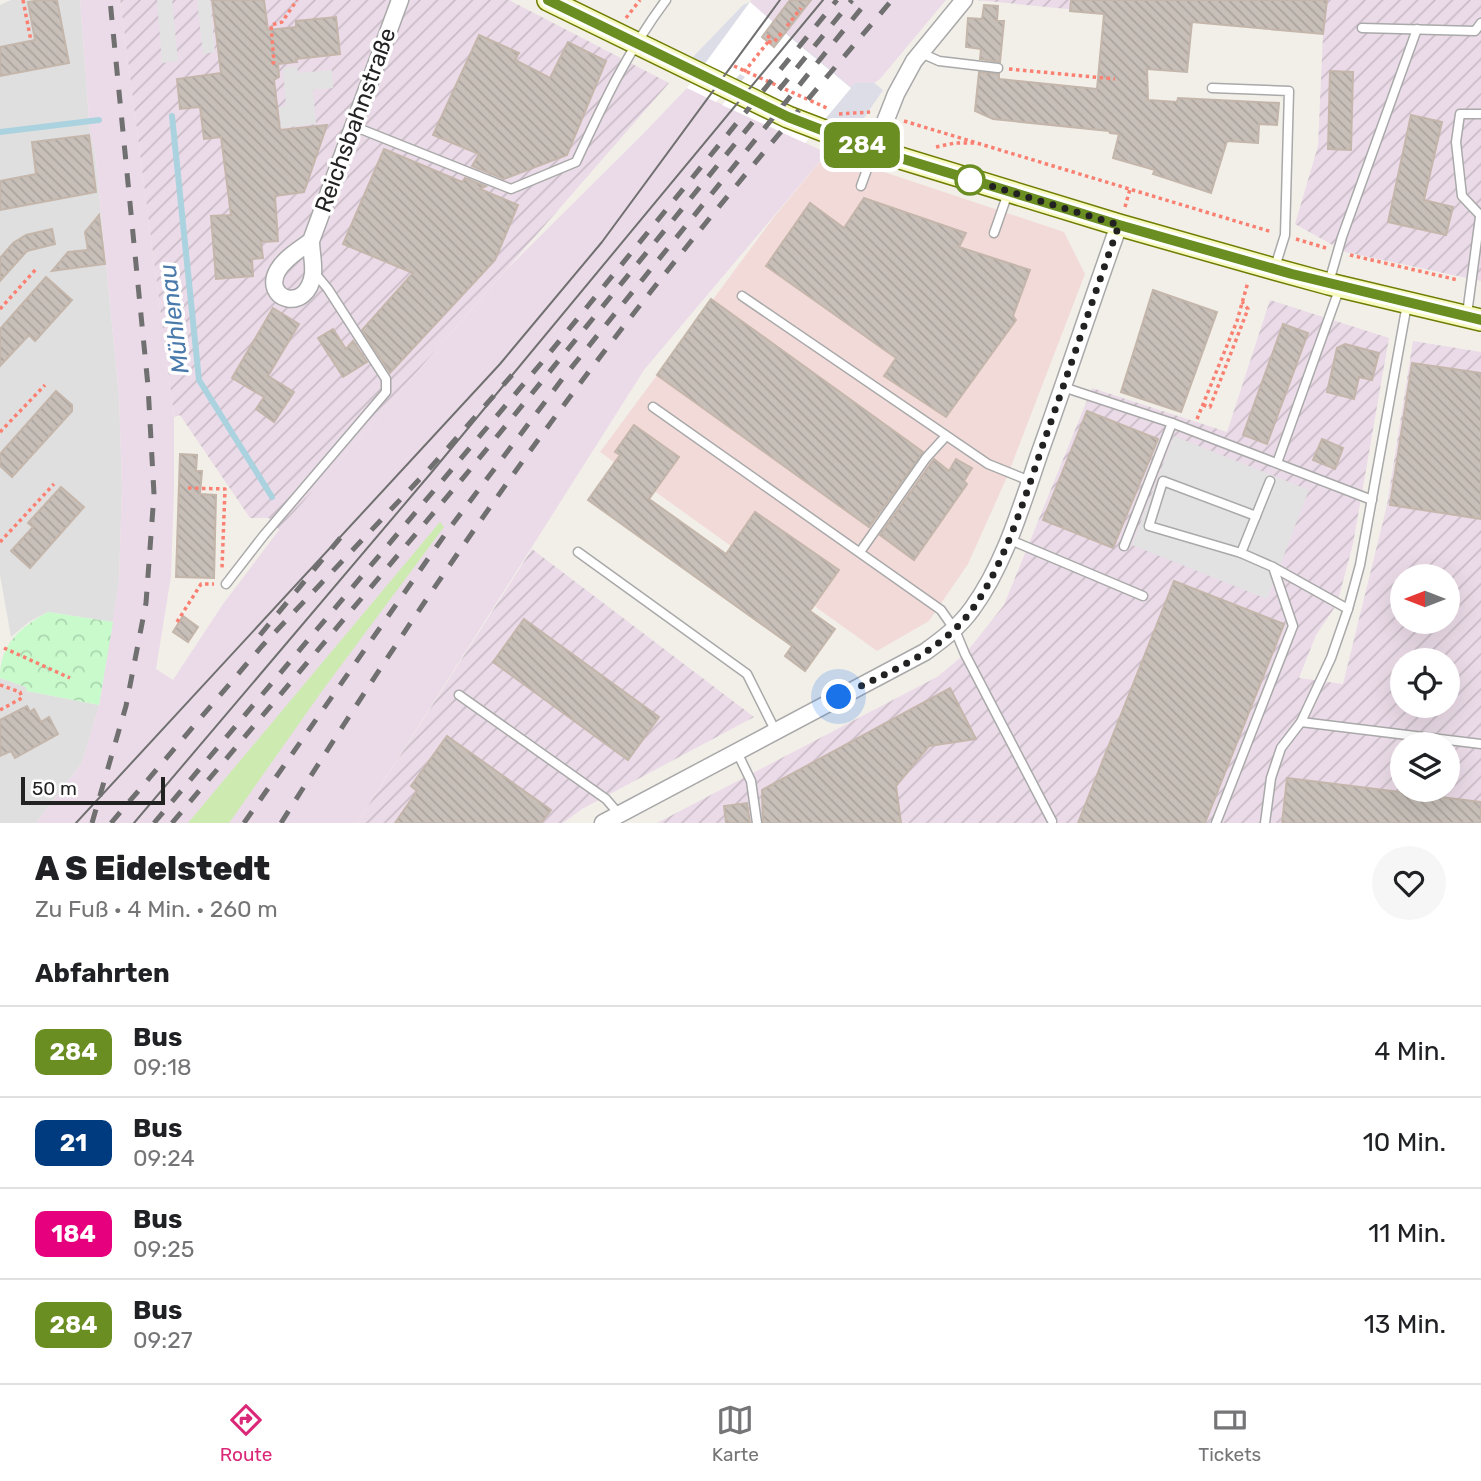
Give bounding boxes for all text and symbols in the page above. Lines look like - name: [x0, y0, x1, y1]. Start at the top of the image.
- street label: Reichsbahnstraße: [309, 24, 401, 216]
- line badge: 284: [822, 122, 902, 168]
- text: 284: [838, 131, 886, 159]
- unlabelled marker: [955, 165, 985, 195]
- water label: Mühlenau: [153, 262, 195, 376]
- north arrow: [1390, 564, 1460, 634]
- map controls: [1390, 564, 1460, 802]
- button: locate: [1390, 648, 1460, 718]
- your location: [821, 679, 856, 714]
- button: layers: [1390, 732, 1460, 802]
- scale bar: [21, 774, 164, 806]
- text: 50 m: [32, 777, 77, 800]
- button: heart: [1372, 846, 1446, 920]
- text: A S Eidelstedt: [35, 849, 270, 888]
- text: Zu Fuß · 4 Min. · 260 m: [35, 895, 278, 923]
- text: Abfahrten: [35, 958, 170, 989]
- text: Bus: [133, 1022, 182, 1053]
- text: 4 Min.: [1374, 1036, 1446, 1067]
- text: 284: [49, 1038, 98, 1066]
- text: 09:18: [133, 1053, 192, 1081]
- text: Bus: [133, 1113, 182, 1144]
- text: 10 Min.: [1363, 1127, 1446, 1158]
- text: 21: [60, 1129, 87, 1157]
- text: 09:24: [133, 1144, 195, 1172]
- text: Bus: [133, 1204, 182, 1235]
- text: 11 Min.: [1368, 1218, 1446, 1249]
- text: 184: [51, 1220, 96, 1248]
- text: 09:25: [133, 1235, 194, 1263]
- text: Bus: [133, 1295, 182, 1326]
- text: 13 Min.: [1364, 1309, 1446, 1340]
- text: 284: [49, 1311, 98, 1339]
- text: 09:27: [133, 1326, 192, 1354]
- tab: Route: [220, 1401, 272, 1466]
- tab: Karte: [712, 1401, 759, 1466]
- tab: Tickets: [1198, 1401, 1261, 1466]

